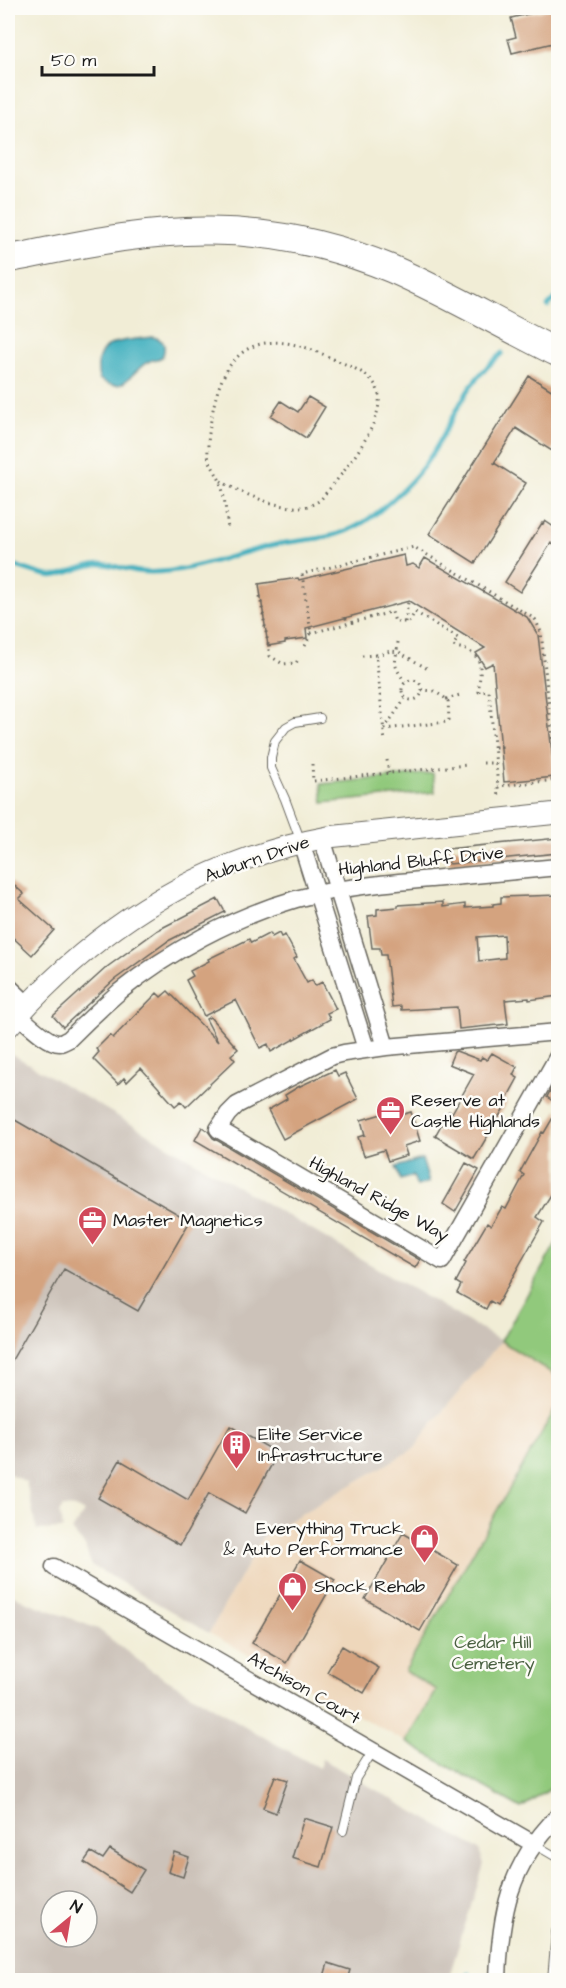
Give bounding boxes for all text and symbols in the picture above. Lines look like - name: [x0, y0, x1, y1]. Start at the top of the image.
- scale bar: [42, 39, 154, 77]
- text: 50 m: [51, 48, 96, 73]
- street label: Auburn Drive: [201, 829, 313, 889]
- street label: Highland Bluff Drive: [337, 840, 505, 883]
- place label: Reserve at Castle Highlands: [411, 1088, 540, 1135]
- office icon: Reserve at Castle Highlands: [374, 1094, 406, 1136]
- street label: Highland Ridge Way: [304, 1150, 453, 1249]
- office icon: Master Magnetics: [76, 1204, 108, 1246]
- place label: Master Magnetics: [113, 1208, 263, 1234]
- place label: Elite Service Infrastructure: [258, 1422, 383, 1468]
- building icon: Elite Service Infrastructure: [221, 1428, 253, 1470]
- place label: Everything Truck & Auto Performance: [223, 1516, 403, 1562]
- shop icon: Everything Truck & Auto Performance: [408, 1522, 440, 1564]
- shop icon: Shock Rehab: [277, 1570, 309, 1612]
- place label: Shock Rehab: [314, 1574, 425, 1599]
- park label: Cedar Hill Cemetery: [451, 1630, 535, 1677]
- street label: Atchison Court: [243, 1646, 366, 1731]
- north arrow: [39, 1889, 99, 1949]
- text: N: [66, 1895, 86, 1919]

